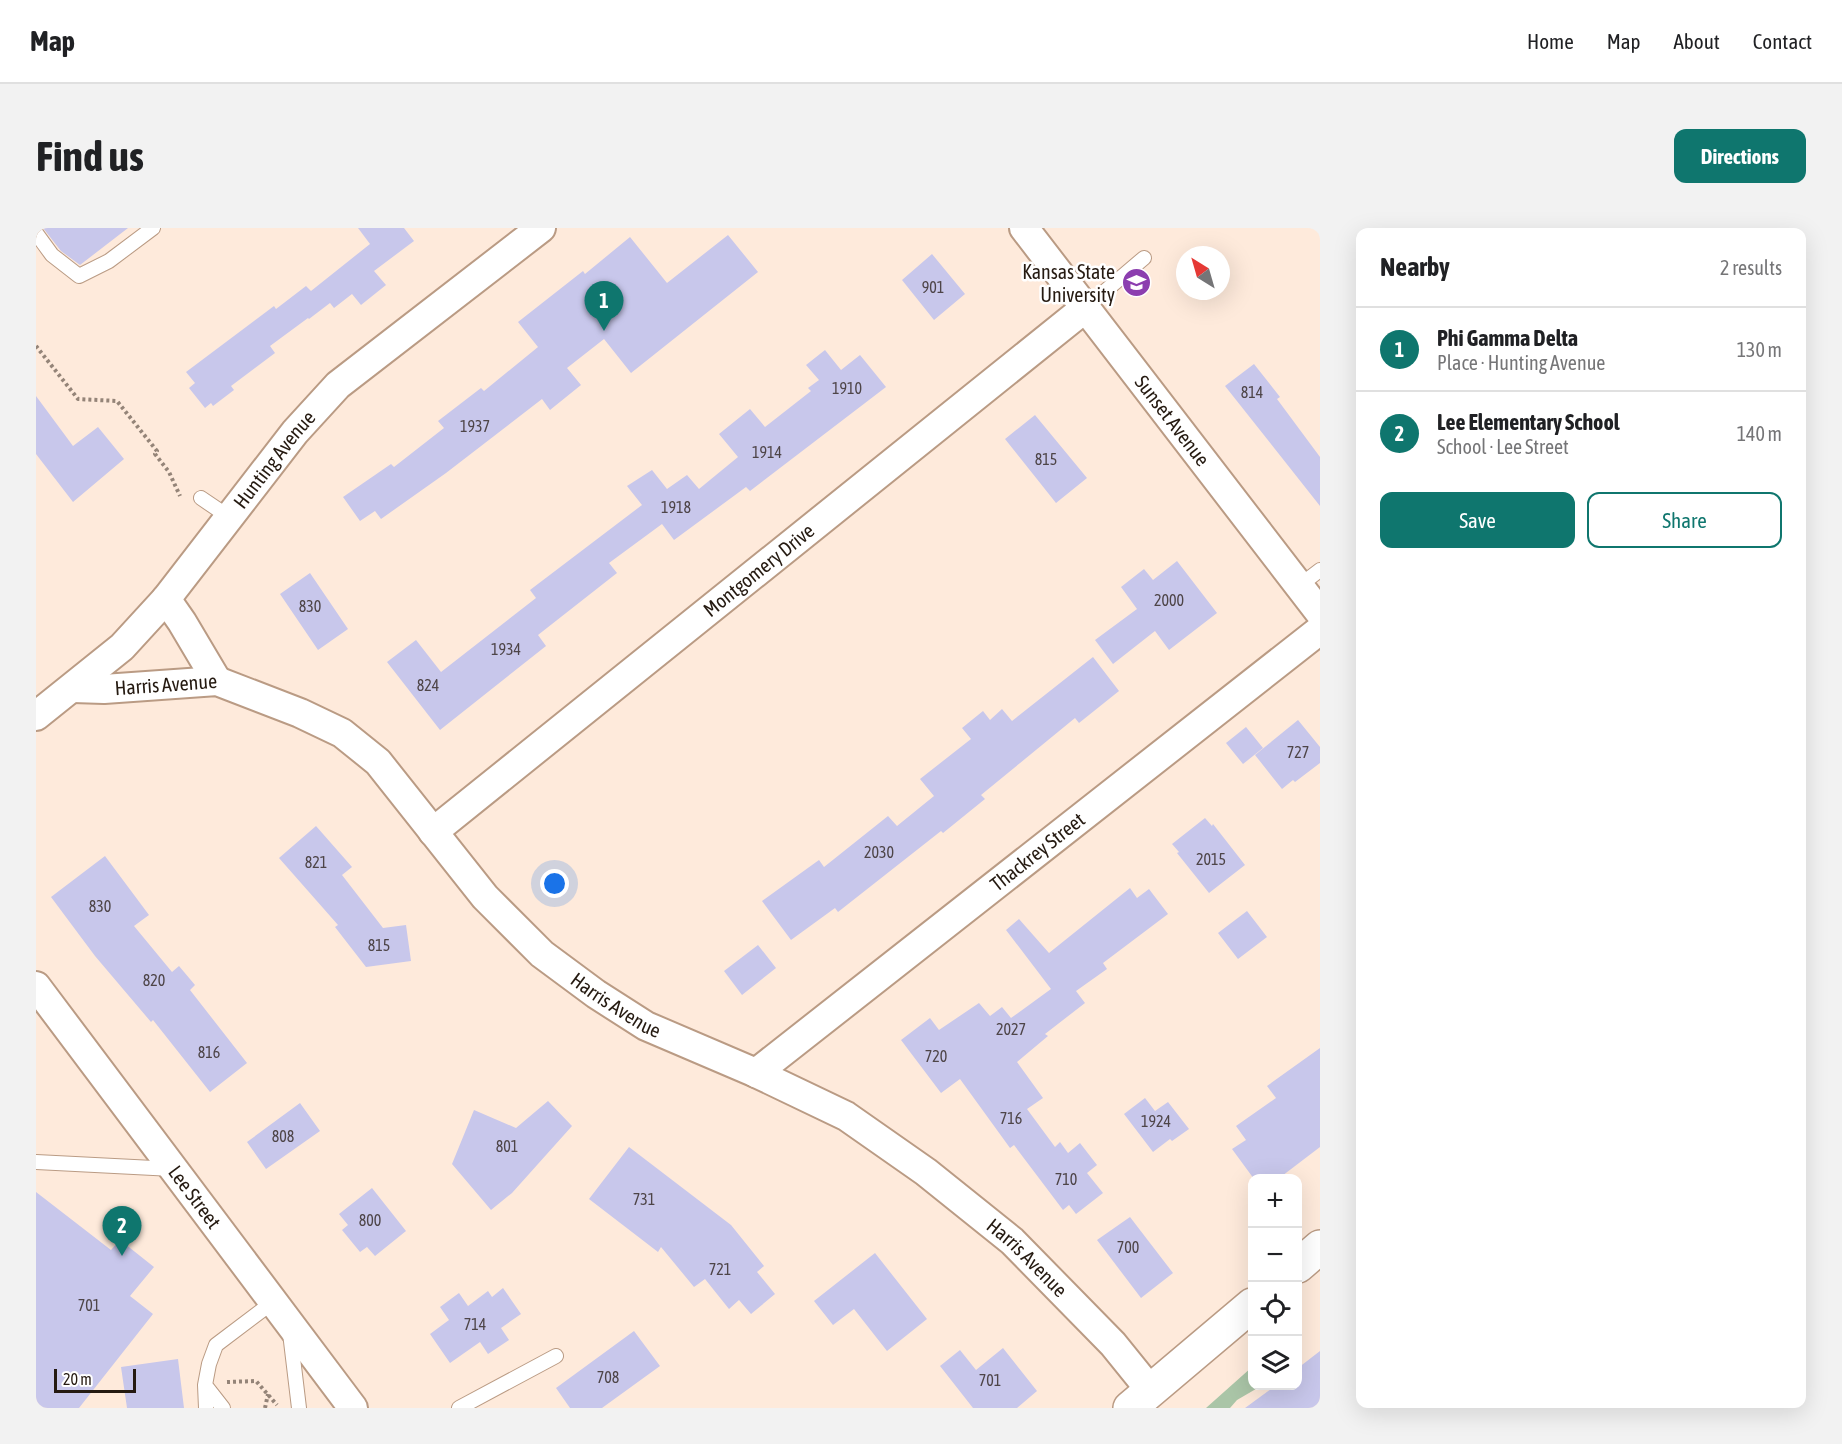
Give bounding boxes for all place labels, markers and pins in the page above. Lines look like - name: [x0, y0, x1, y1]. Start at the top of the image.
- place label: Kansas State University: [1022, 260, 1115, 306]
- school or university icon: Kansas State University: [1120, 267, 1152, 299]
- pin: 1: [584, 282, 624, 331]
- pin: 2: [102, 1206, 142, 1256]

